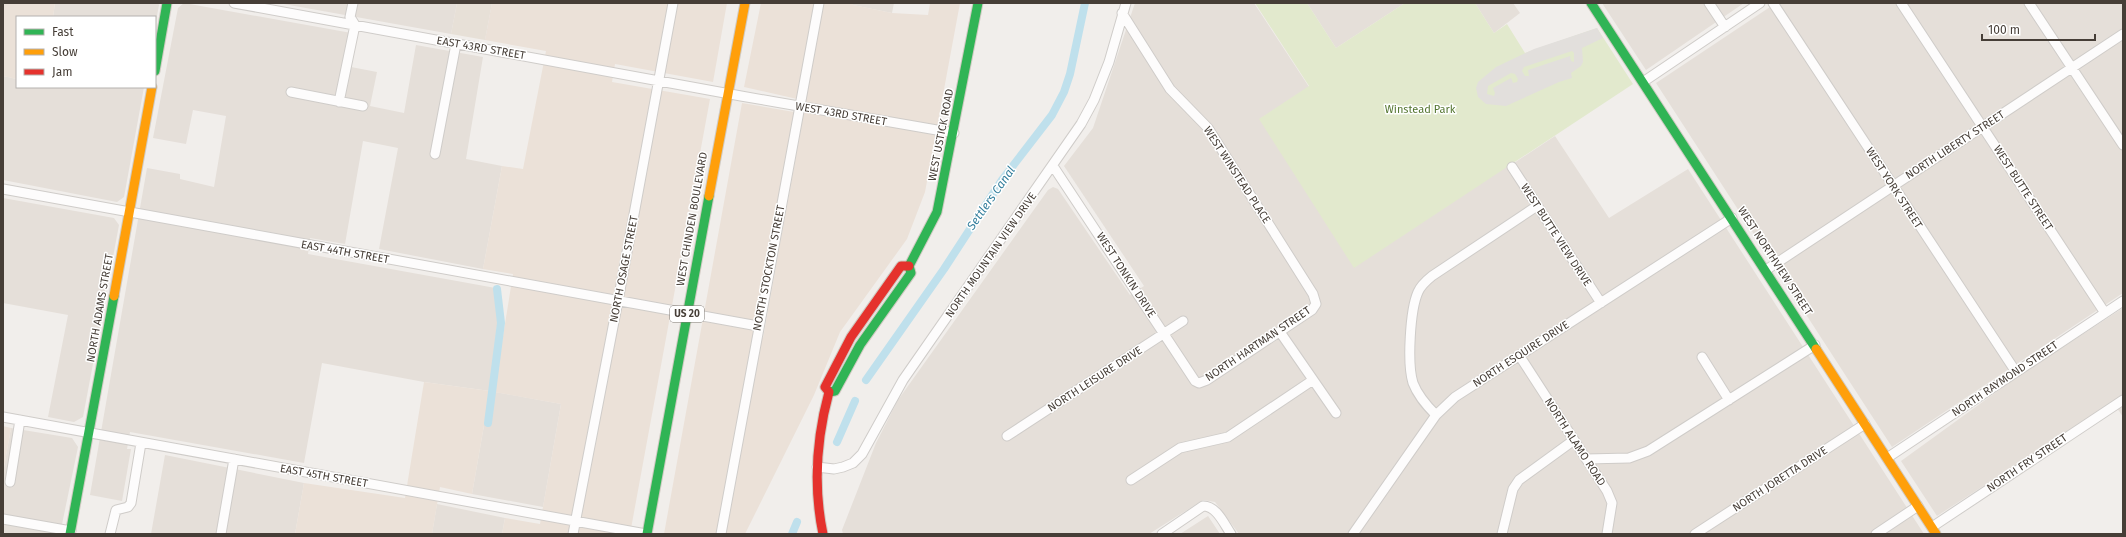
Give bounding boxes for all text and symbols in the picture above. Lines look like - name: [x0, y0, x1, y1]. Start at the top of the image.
- legend: [16, 16, 156, 88]
- scale bar: [1982, 16, 2095, 42]
- text: 100 m: [1988, 23, 2020, 37]
- text: Fast: [52, 25, 74, 39]
- street label: EAST 43RD STREET: [436, 34, 527, 62]
- text: Slow: [52, 45, 78, 59]
- text: Jam: [52, 65, 72, 79]
- street label: WEST USTICK ROAD: [926, 88, 956, 182]
- street label: WEST 43RD STREET: [794, 100, 888, 128]
- park label: Winstead Park: [1385, 103, 1456, 116]
- street label: NORTH LIBERTY STREET: [1903, 108, 2007, 182]
- street label: WEST WINSTEAD PLACE: [1201, 124, 1273, 226]
- street label: WEST BUTTE STREET: [1991, 143, 2056, 233]
- street label: WEST YORK STREET: [1863, 145, 1925, 231]
- street label: WEST CHINDEN BOULEVARD: [674, 151, 710, 287]
- water label: Settlers Canal: [963, 164, 1018, 233]
- street label: WEST BUTTE VIEW DRIVE: [1518, 181, 1594, 289]
- street label: NORTH MOUNTAIN VIEW DRIVE: [943, 190, 1039, 320]
- street label: NORTH STOCKTON STREET: [750, 204, 788, 332]
- street label: WEST NORTHVIEW STREET: [1735, 204, 1815, 318]
- street label: NORTH OSAGE STREET: [607, 214, 641, 324]
- street label: WEST TONKIN DRIVE: [1094, 230, 1158, 320]
- street label: EAST 44TH STREET: [300, 238, 390, 266]
- street label: NORTH ADAMS STREET: [84, 252, 116, 363]
- street label: NORTH HARTMAN STREET: [1203, 304, 1313, 384]
- road number: US 20: [670, 306, 704, 322]
- street label: NORTH ESQUIRE DRIVE: [1471, 318, 1572, 390]
- street label: NORTH RAYMOND STREET: [1950, 338, 2061, 419]
- street label: NORTH LEISURE DRIVE: [1045, 344, 1145, 414]
- street label: NORTH ALAMO ROAD: [1542, 396, 1608, 488]
- street label: NORTH FRY STREET: [1984, 431, 2070, 495]
- street label: NORTH JORETTA DRIVE: [1730, 443, 1830, 514]
- street label: EAST 45TH STREET: [279, 462, 369, 490]

